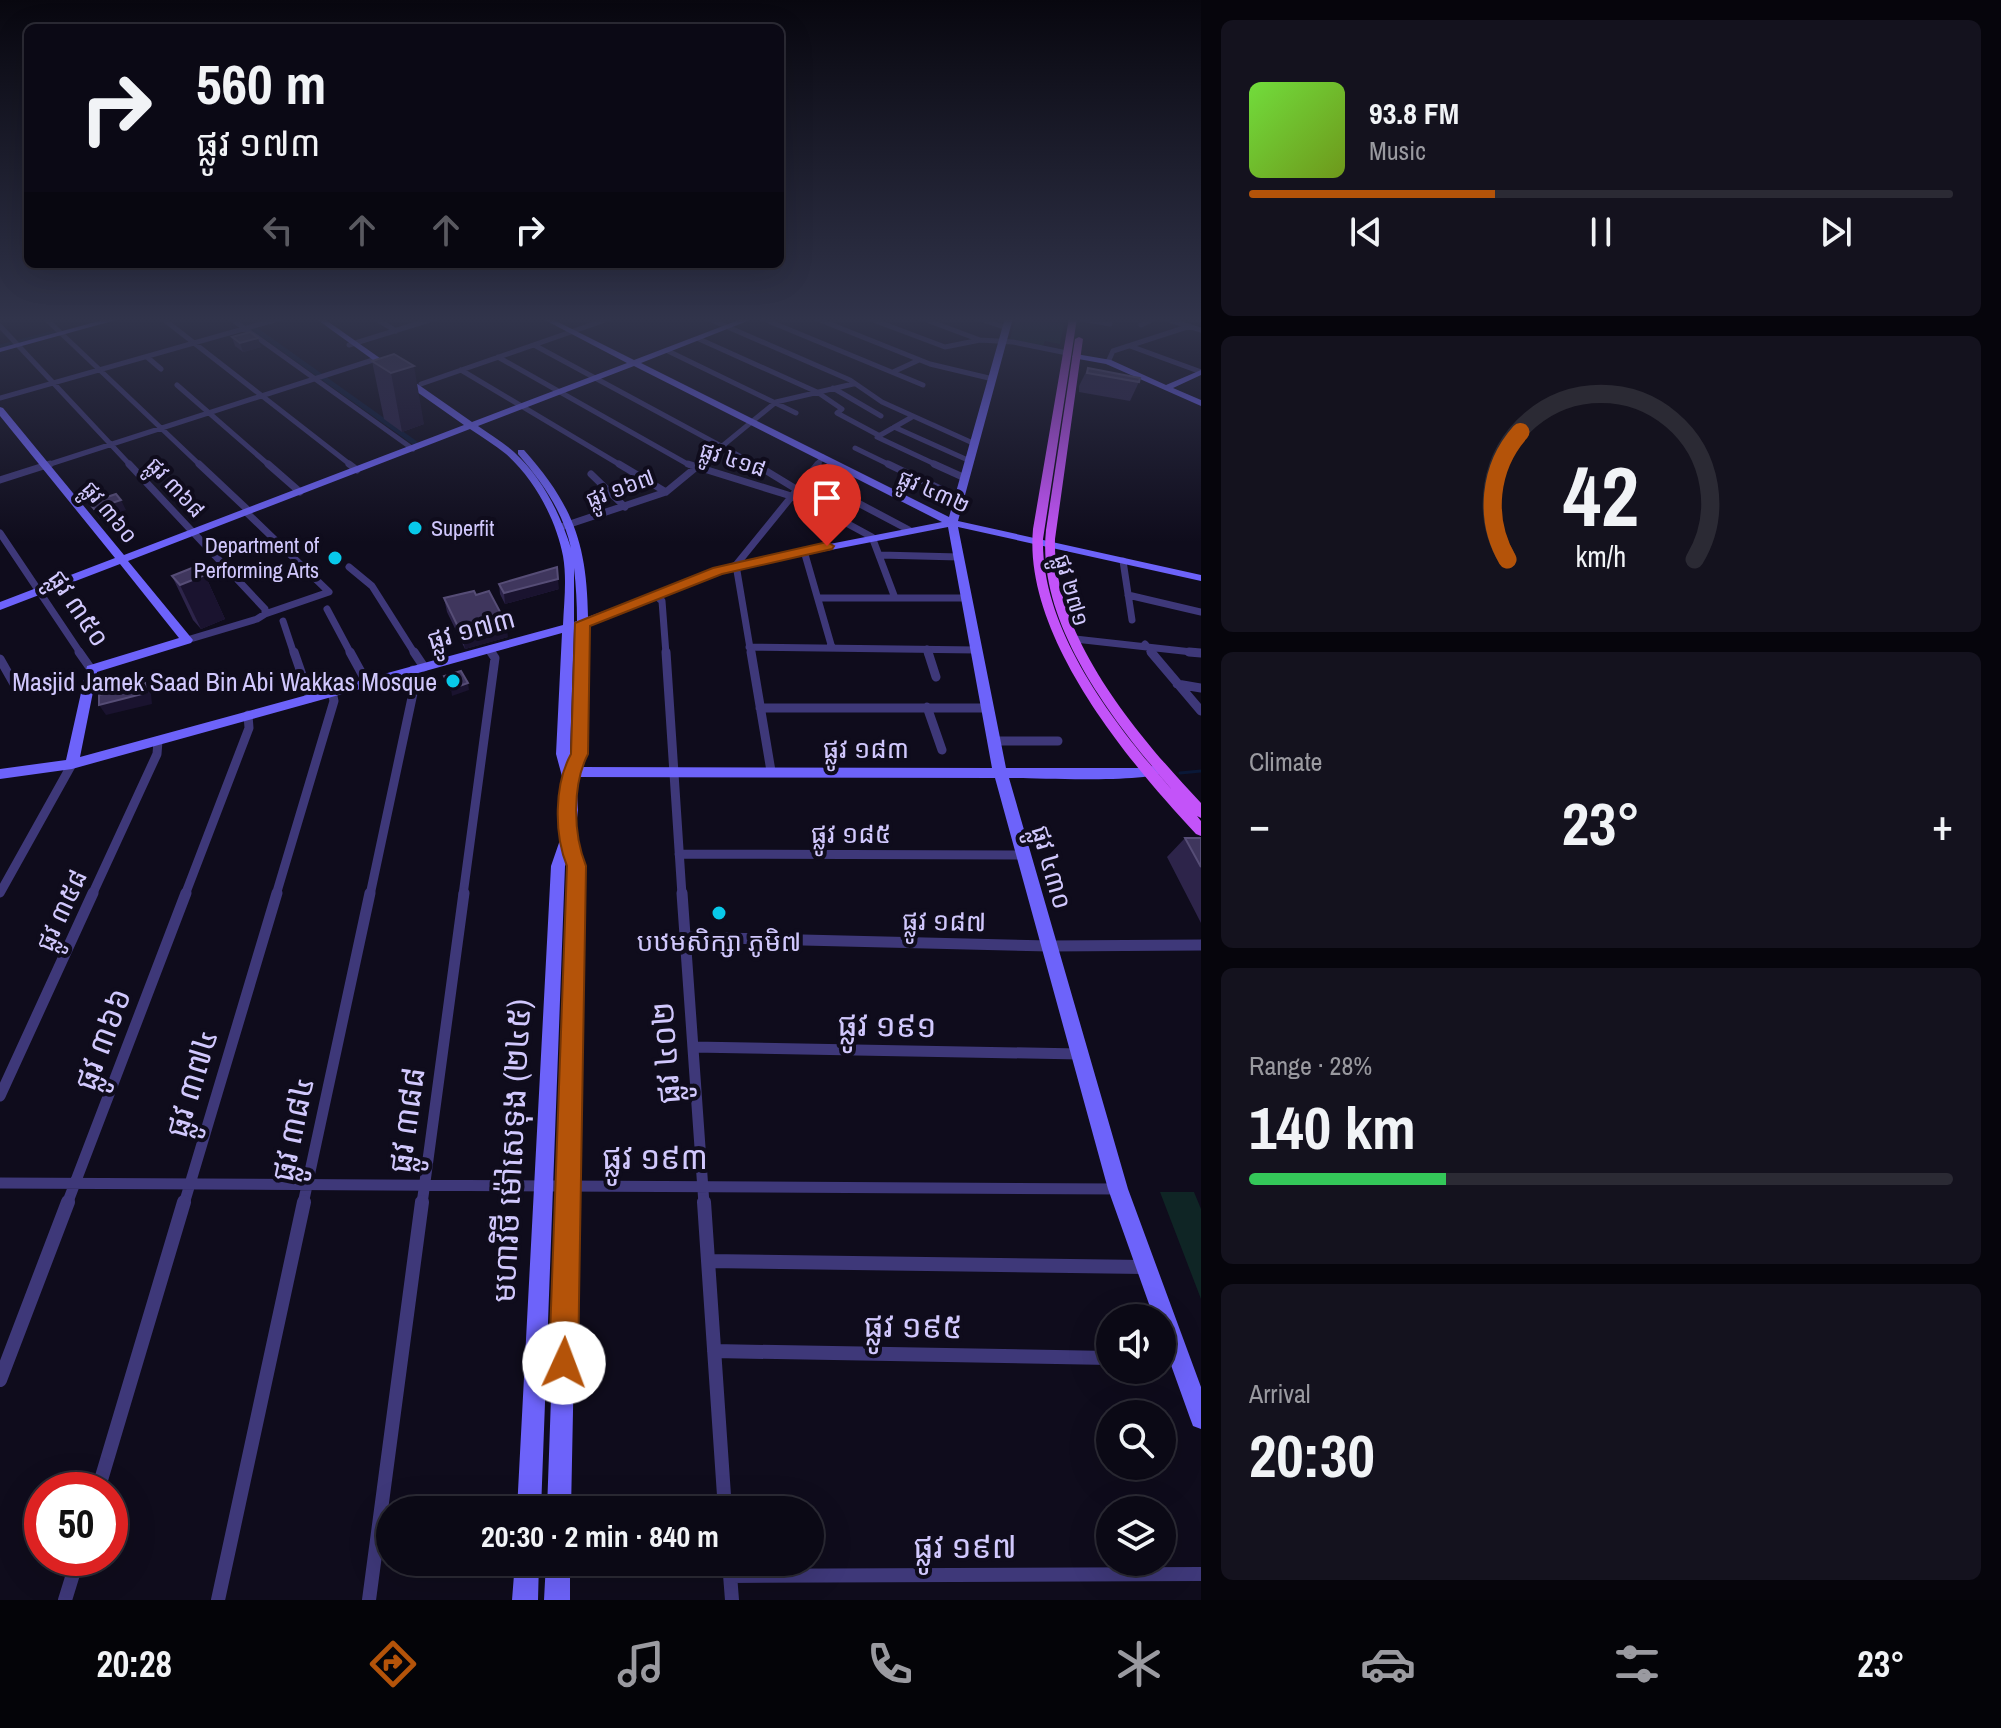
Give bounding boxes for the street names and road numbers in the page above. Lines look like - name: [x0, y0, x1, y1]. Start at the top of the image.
- street label: ផ្លូវ ៤១៨: [694, 434, 770, 489]
- street label: ផ្លូវ ៣៦៨: [136, 450, 212, 528]
- street label: ផ្លូវ ១៦៧: [581, 462, 661, 519]
- street label: ផ្លូវ ៤៣២: [891, 462, 975, 525]
- street label: ផ្លូវ ៣៦០: [71, 474, 145, 553]
- street label: ផ្លូវ ២៧១: [1042, 550, 1097, 631]
- street label: ផ្លូវ ៣៥០: [35, 562, 118, 657]
- street label: ផ្លូវ ១៧៣: [423, 600, 521, 664]
- street label: ផ្លូវ ១៨៣: [823, 731, 909, 772]
- street label: ផ្លូវ ១៨៥: [811, 816, 891, 857]
- street label: ផ្លូវ ៤៣០: [1017, 821, 1081, 915]
- street label: ផ្លូវ ៣៥៨: [27, 863, 101, 959]
- street label: ផ្លូវ ១៨៧: [901, 903, 986, 946]
- street label: ផ្លូវ ៣៦៦: [63, 982, 148, 1099]
- street label: មហាវិថី ម៉ៅសេទុង (២៤៥): [482, 998, 540, 1304]
- street label: ផ្លូវ ៤០២: [640, 1000, 697, 1106]
- street label: ផ្លូវ ១៩១: [837, 1003, 937, 1055]
- street label: ផ្លូវ ៣៧៤: [154, 1024, 235, 1145]
- street label: ផ្លូវ ៣៨៨: [377, 1064, 442, 1177]
- street label: ផ្លូវ ៣៨៤: [260, 1073, 331, 1187]
- street label: ផ្លូវ ១៩៣: [602, 1136, 708, 1186]
- street label: ផ្លូវ ១៩៥: [863, 1304, 963, 1356]
- street label: ផ្លូវ ១៩៧: [913, 1525, 1017, 1575]

